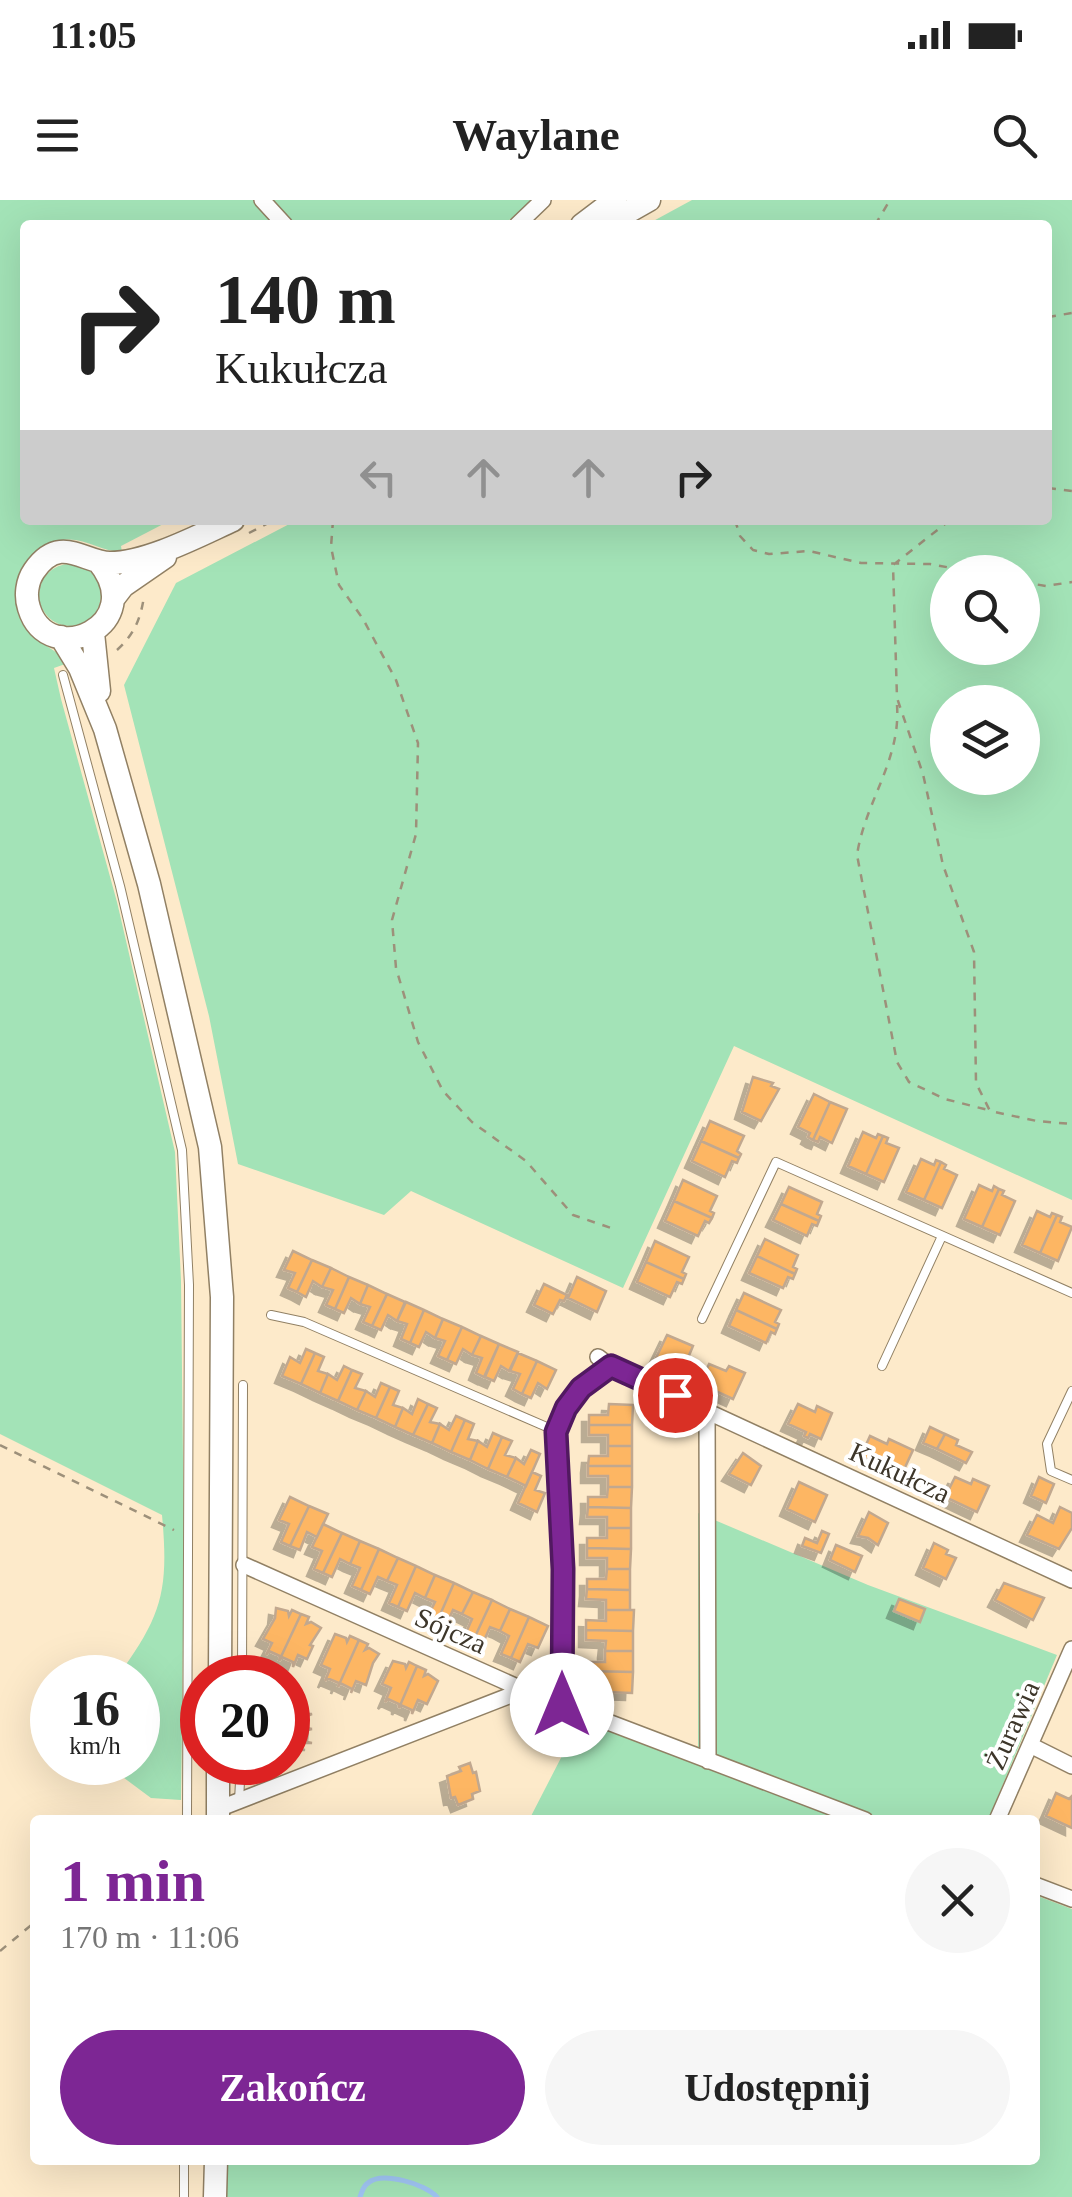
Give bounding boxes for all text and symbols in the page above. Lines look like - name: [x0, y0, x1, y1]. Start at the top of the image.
- text: 11:05: [50, 14, 137, 56]
- icon: menu: [30, 108, 85, 163]
- icon: search: [987, 108, 1042, 163]
- text: Waylane: [452, 110, 620, 160]
- icon: right: [50, 260, 180, 390]
- text: 140 m: [215, 261, 396, 338]
- text: Kukułcza: [215, 343, 387, 393]
- icon: left: [351, 450, 406, 505]
- icon: ahead: [456, 450, 511, 505]
- icon: ahead: [561, 450, 616, 505]
- icon: right: [666, 450, 721, 505]
- map controls: [930, 555, 1040, 795]
- button: search: [930, 555, 1040, 665]
- button: layers: [930, 685, 1040, 795]
- pin: [633, 1353, 718, 1438]
- icon: arrive: [648, 1368, 703, 1423]
- street label: Kukułcza: [845, 1436, 955, 1509]
- street label: Sójcza: [410, 1601, 492, 1660]
- position arrow: [510, 1653, 614, 1757]
- speed limit sign: 20: [180, 1655, 310, 1785]
- street label: Żurawia: [979, 1676, 1046, 1774]
- text: 16: [70, 1680, 120, 1736]
- text: km/h: [69, 1732, 121, 1759]
- text: 1 min: [60, 1848, 205, 1914]
- button: close: [905, 1848, 1010, 1953]
- text: 170 m · 11:06: [60, 1919, 239, 1955]
- button: Zakończ: [60, 2030, 525, 2145]
- button: Udostępnij: [545, 2030, 1010, 2145]

